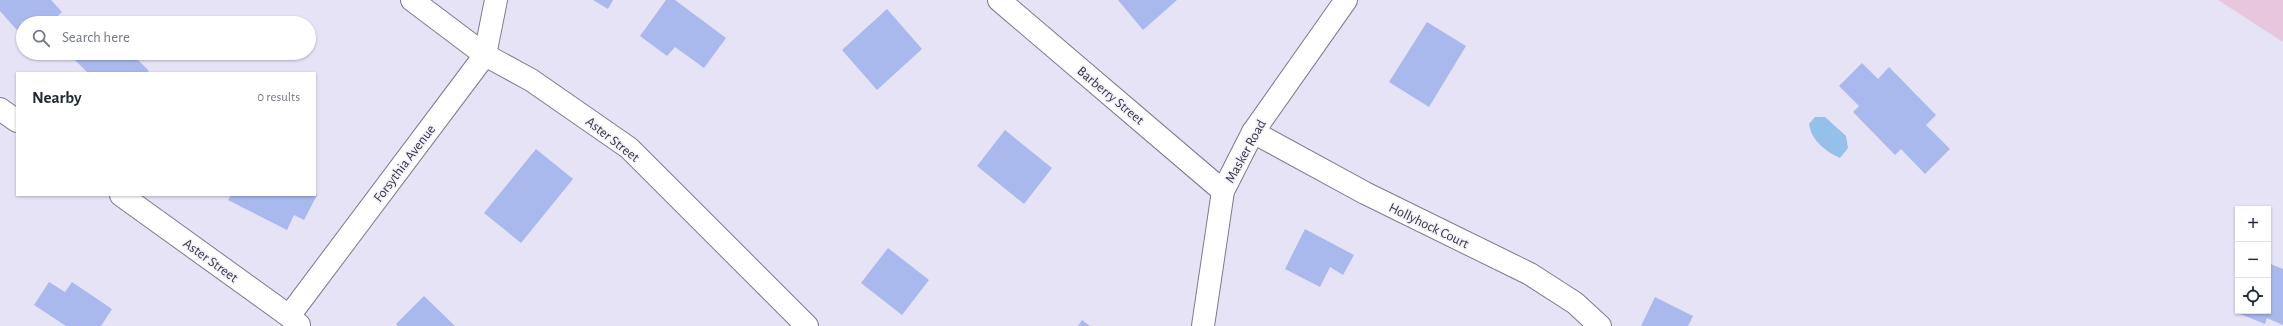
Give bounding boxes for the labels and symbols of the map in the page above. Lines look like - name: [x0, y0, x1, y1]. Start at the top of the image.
- street label: Barberry Street: [1074, 64, 1147, 128]
- street label: Aster Street: [583, 115, 642, 165]
- street label: Masker Road: [1223, 118, 1269, 185]
- street label: Forsythia Avenue: [371, 122, 438, 205]
- street label: Hollyhock Court: [1386, 201, 1471, 252]
- street label: Aster Street: [180, 236, 241, 286]

